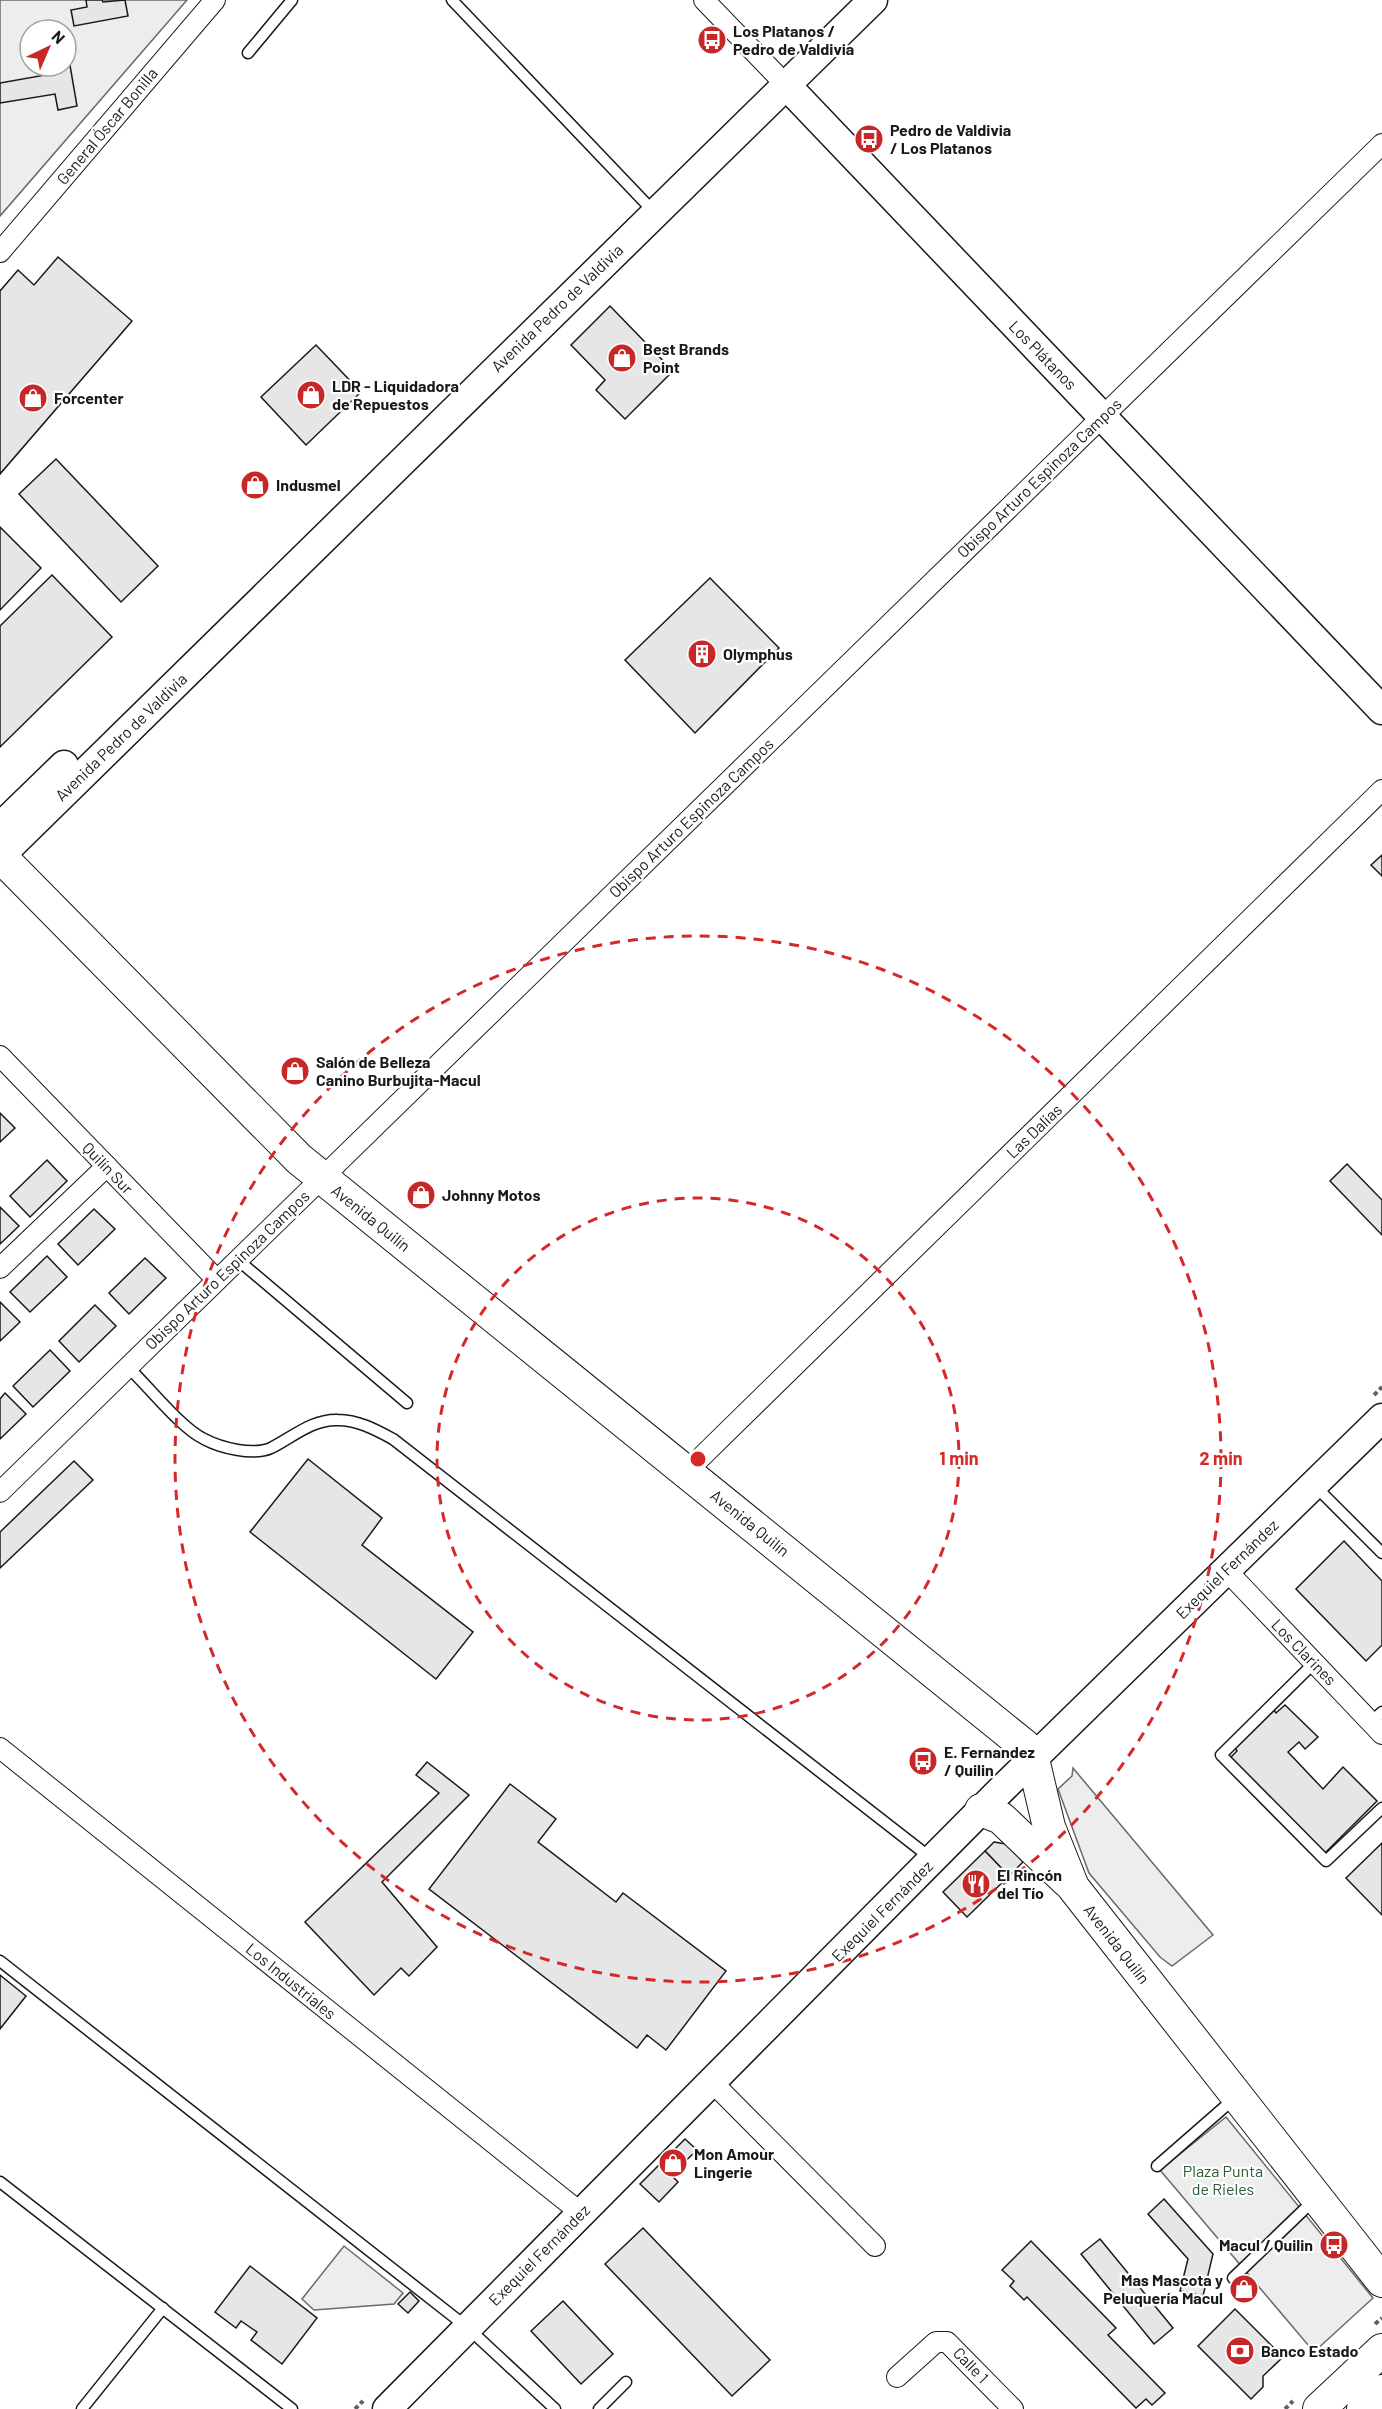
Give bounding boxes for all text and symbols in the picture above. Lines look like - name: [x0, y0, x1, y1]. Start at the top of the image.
- north arrow: [18, 18, 78, 78]
- place label: Los Platanos / Pedro de Valdivia: [733, 21, 854, 58]
- bus stop icon: Los Platanos / Pedro de Valdivia: [696, 24, 728, 56]
- text: N: [48, 26, 69, 47]
- street label: General Óscar Bonilla: [52, 64, 161, 188]
- place label: Pedro de Valdivia / Los Platanos: [890, 120, 1011, 157]
- bus stop icon: Pedro de Valdivia / Los Platanos: [853, 123, 885, 155]
- street label: Avenida Pedro de Valdivia: [487, 240, 626, 376]
- street label: Los Plátanos: [1006, 316, 1081, 393]
- place label: Best Brands Point: [643, 339, 729, 376]
- shop icon: Best Brands Point: [606, 342, 638, 374]
- place label: LDR - Liquidadora de Repuestos: [332, 376, 459, 413]
- shop icon: LDR - Liquidadora de Repuestos: [295, 379, 327, 411]
- shop icon: Forcenter: [17, 382, 49, 414]
- place label: Forcenter: [54, 388, 124, 407]
- street label: Obispo Arturo Espinoza Campos: [953, 394, 1125, 561]
- shop icon: Indusmel: [239, 469, 271, 501]
- place label: Indusmel: [276, 475, 341, 494]
- building icon: Olymphus: [686, 638, 718, 670]
- place label: Olymphus: [723, 644, 793, 663]
- street label: Avenida Pedro de Valdivia: [51, 669, 190, 805]
- street label: Obispo Arturo Espinoza Campos: [605, 734, 777, 901]
- place label: Salón de Belleza Canino Burbujita-Macul: [316, 1052, 481, 1089]
- shop icon: Salón de Belleza Canino Burbujita-Macul: [279, 1055, 311, 1087]
- street label: Las Dalias: [1002, 1100, 1065, 1162]
- street label: Quilín Sur: [79, 1138, 138, 1198]
- shop icon: Johnny Motos: [405, 1179, 437, 1211]
- street label: Avenida Quilín: [328, 1180, 414, 1255]
- place label: Johnny Motos: [442, 1185, 540, 1204]
- street label: Obispo Arturo Espinoza Campos: [141, 1186, 313, 1353]
- text: 1 min: [939, 1447, 979, 1469]
- text: 2 min: [1199, 1447, 1243, 1469]
- centre of rings: [688, 1449, 708, 1469]
- street label: Avenida Quilín: [707, 1485, 793, 1560]
- street label: Exequiel Fernández: [1172, 1515, 1282, 1622]
- street label: Los Clarines: [1268, 1615, 1341, 1689]
- place label: E. Fernandez / Quilin: [944, 1742, 1035, 1779]
- bus stop icon: E. Fernandez / Quilin: [907, 1745, 939, 1777]
- street label: Exequiel Fernández: [827, 1856, 936, 1965]
- place label: El Rincón del Tío: [997, 1865, 1062, 1902]
- restaurant icon: El Rincón del Tío: [960, 1868, 992, 1900]
- street label: Avenida Quilín: [1081, 1900, 1154, 1987]
- street label: Los Industriales: [243, 1939, 340, 2023]
- place label: Mon Amour Lingerie: [694, 2144, 774, 2181]
- shop icon: Mon Amour Lingerie: [657, 2147, 689, 2179]
- park label: Plaza Punta de Rieles: [1183, 2161, 1263, 2198]
- street label: Exequiel Fernández: [484, 2200, 593, 2309]
- bus stop icon: Macul / Quilin: [1318, 2229, 1350, 2261]
- place label: Macul / Quilin: [1219, 2235, 1313, 2254]
- place label: Mas Mascota y Peluquería Macul: [1103, 2270, 1223, 2307]
- shop icon: Mas Mascota y Peluquería Macul: [1228, 2273, 1260, 2305]
- bank icon: Banco Estado: [1224, 2335, 1256, 2367]
- place label: Banco Estado: [1261, 2341, 1359, 2360]
- street label: Calle 1: [950, 2343, 993, 2387]

